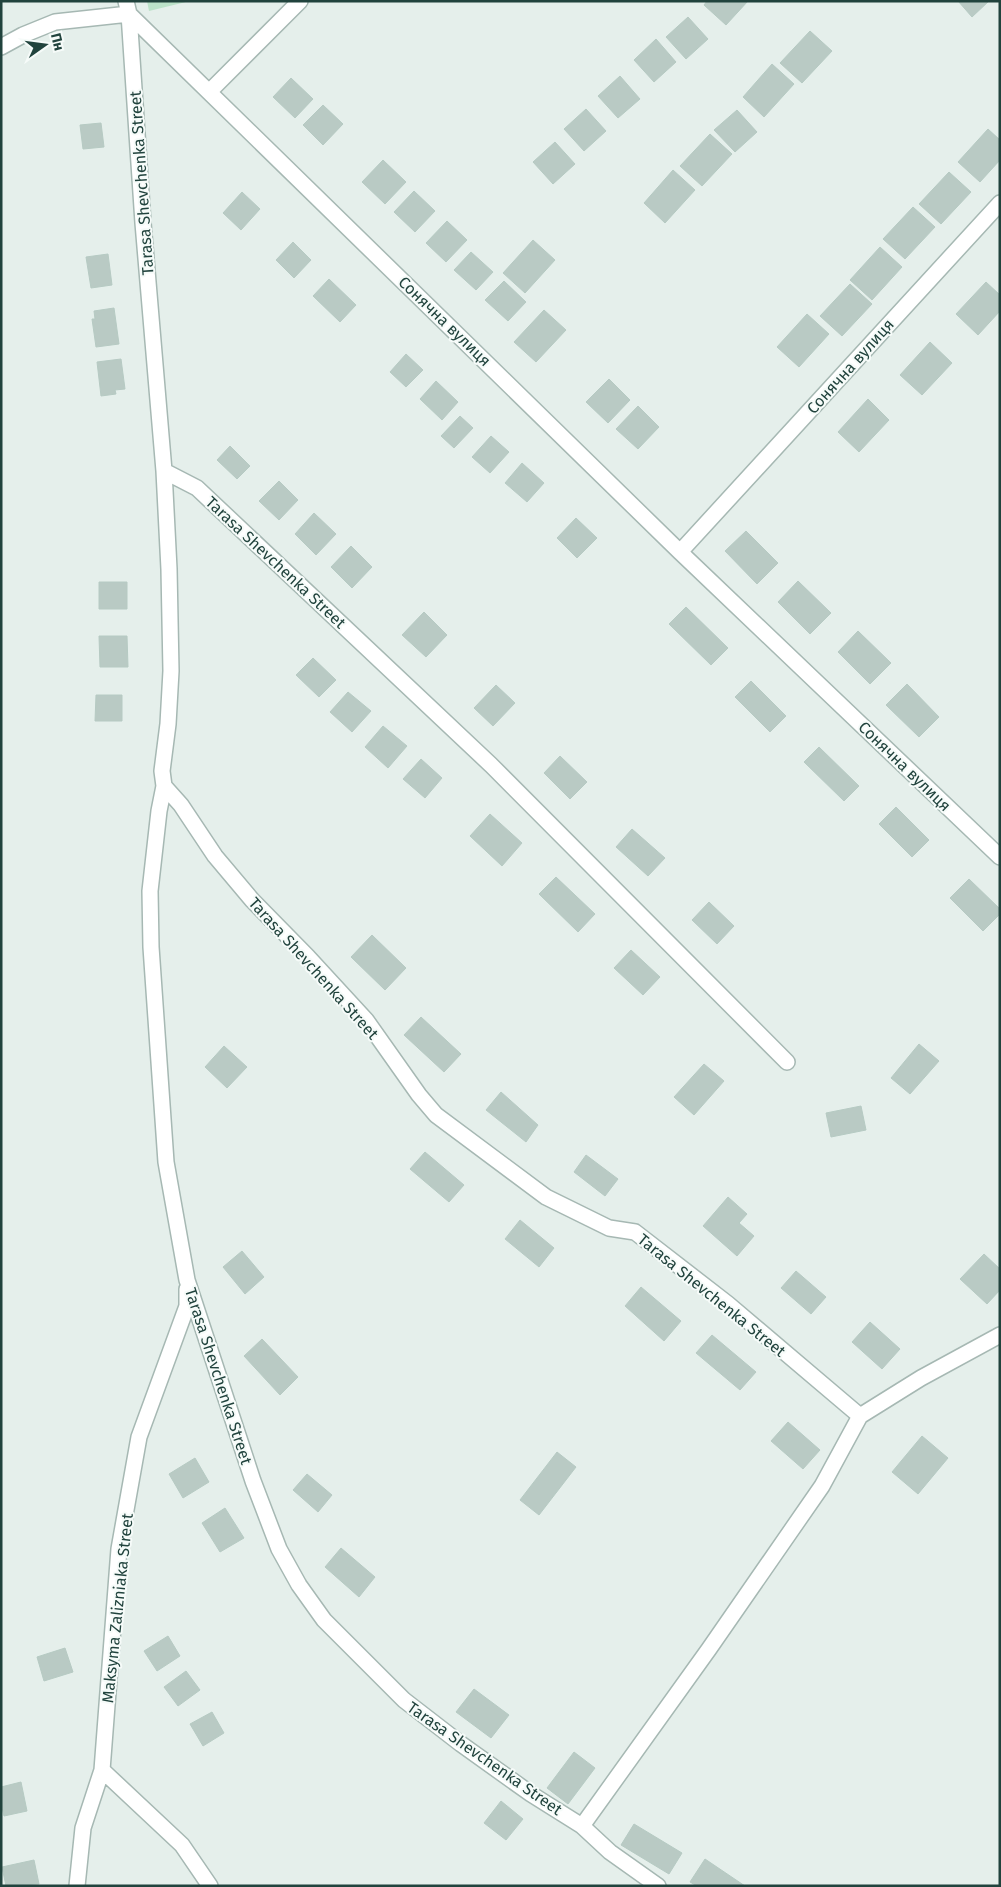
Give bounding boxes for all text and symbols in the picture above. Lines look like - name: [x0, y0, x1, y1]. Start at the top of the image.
- north arrow: [20, 20, 70, 70]
- text: Пн: [47, 31, 67, 53]
- street label: Tarasa Shevchenka Street: [126, 90, 157, 276]
- street label: Сонячна вулиця: [395, 272, 495, 370]
- street label: Сонячна вулиця: [803, 315, 898, 418]
- street label: Tarasa Shevchenka Street: [202, 492, 350, 632]
- street label: Сонячна вулиця: [855, 717, 955, 815]
- street label: Tarasa Shevchenka Street: [245, 893, 383, 1043]
- street label: Tarasa Shevchenka Street: [634, 1230, 790, 1361]
- street label: Tarasa Shevchenka Street: [181, 1285, 256, 1467]
- street label: Maksyma Zalizniaka Street: [98, 1512, 137, 1704]
- street label: Tarasa Shevchenka Street: [404, 1698, 566, 1819]

